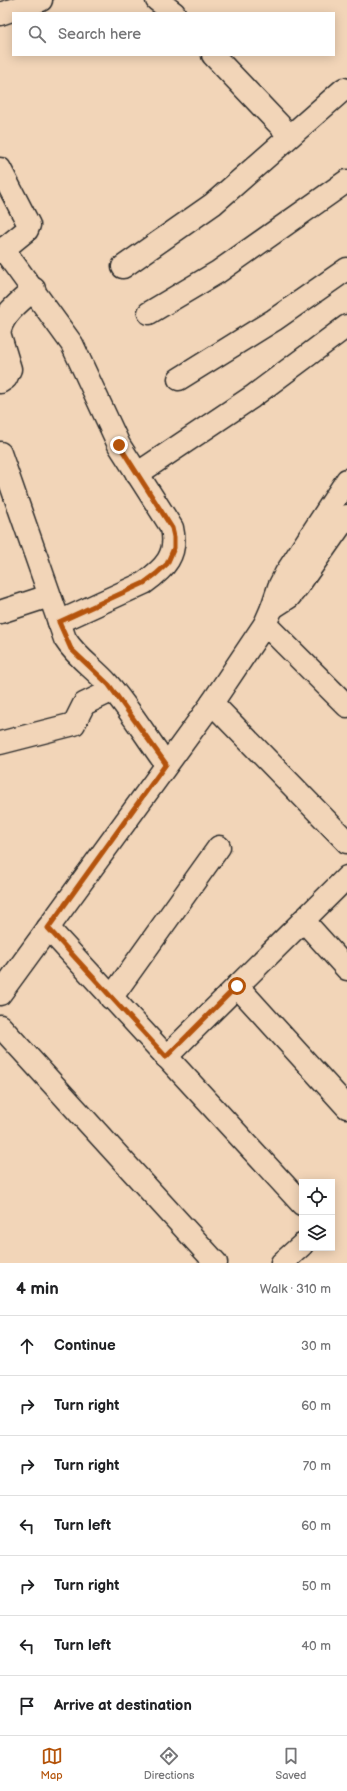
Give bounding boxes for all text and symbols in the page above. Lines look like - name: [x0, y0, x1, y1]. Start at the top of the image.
- search box: [12, 12, 335, 56]
- icon: search: [26, 23, 48, 45]
- text: Search here: [58, 25, 141, 44]
- route end: [110, 436, 128, 454]
- route start: [228, 977, 246, 995]
- map controls: [299, 1179, 335, 1251]
- button: locate: [299, 1179, 335, 1215]
- button: layers: [299, 1215, 335, 1251]
- text: 4 min: [16, 1279, 59, 1299]
- text: Walk · 310 m: [260, 1281, 331, 1297]
- icon: ahead: [16, 1335, 38, 1357]
- text: Continue: [54, 1336, 116, 1355]
- text: 30 m: [301, 1338, 331, 1354]
- icon: right: [16, 1395, 38, 1417]
- text: Turn right: [54, 1396, 119, 1415]
- text: 60 m: [301, 1398, 331, 1414]
- icon: right: [16, 1455, 38, 1477]
- text: Turn right: [54, 1456, 119, 1475]
- text: 70 m: [303, 1458, 331, 1474]
- icon: left: [16, 1515, 38, 1537]
- text: Turn left: [54, 1516, 111, 1535]
- text: 60 m: [301, 1518, 331, 1534]
- icon: right: [16, 1575, 38, 1597]
- text: Turn right: [54, 1576, 119, 1595]
- text: 50 m: [302, 1578, 331, 1594]
- icon: left: [16, 1635, 38, 1657]
- text: Turn left: [54, 1636, 111, 1655]
- text: 40 m: [301, 1638, 331, 1654]
- icon: arrive: [16, 1695, 38, 1717]
- text: Arrive at destination: [54, 1696, 192, 1715]
- tab: Map: [41, 1745, 63, 1782]
- tab: Directions: [144, 1745, 194, 1782]
- tab: Saved: [276, 1745, 306, 1782]

